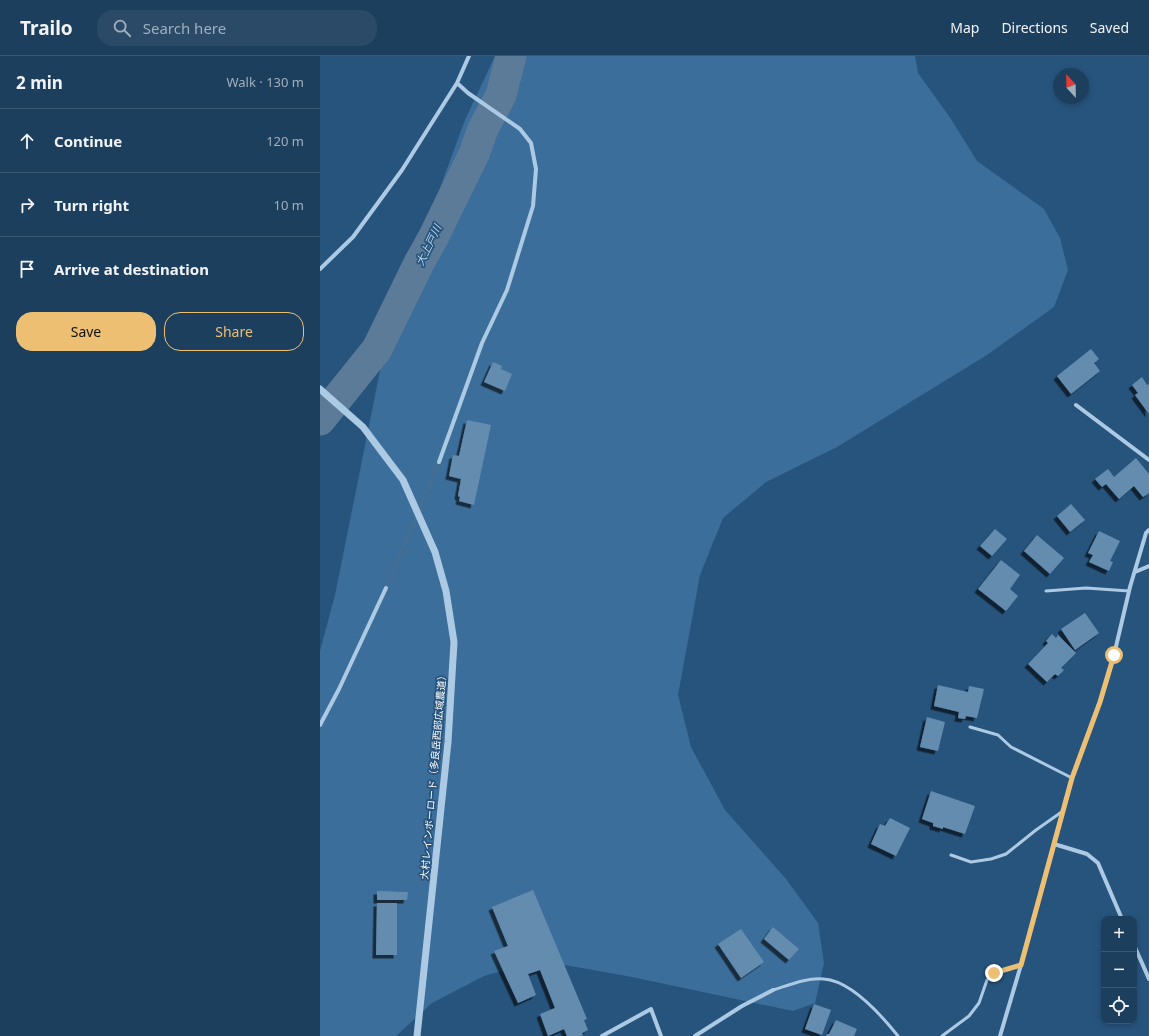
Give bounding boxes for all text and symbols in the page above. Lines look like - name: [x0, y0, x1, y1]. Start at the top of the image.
- search box: [97, 10, 377, 46]
- text: Trailo: [20, 15, 73, 41]
- icon: search: [111, 17, 133, 39]
- text: Search here: [143, 18, 226, 38]
- text: Map: [950, 18, 979, 37]
- text: Directions: [1001, 18, 1068, 37]
- text: Saved: [1090, 18, 1129, 37]
- north arrow: [1053, 68, 1089, 104]
- text: 2 min: [16, 71, 63, 94]
- text: Walk · 130 m: [226, 73, 304, 91]
- icon: ahead: [16, 130, 38, 152]
- text: Continue: [54, 131, 122, 151]
- text: 120 m: [266, 132, 304, 150]
- icon: right: [16, 194, 38, 216]
- text: Turn right: [54, 195, 129, 215]
- text: 10 m: [274, 196, 304, 214]
- water label: 大上戸川: [412, 221, 445, 268]
- icon: arrive: [16, 258, 38, 280]
- text: Arrive at destination: [54, 259, 209, 279]
- button: Save: [16, 312, 156, 351]
- button: Share: [164, 312, 304, 351]
- route start: [1105, 646, 1123, 664]
- street label: 大村レインボーロード（多良岳西部広域農道）: [417, 670, 449, 880]
- map controls: [1101, 916, 1137, 1024]
- button: +: [1101, 916, 1137, 952]
- button: −: [1101, 952, 1137, 988]
- route end: [985, 964, 1003, 982]
- button: locate: [1101, 988, 1137, 1024]

